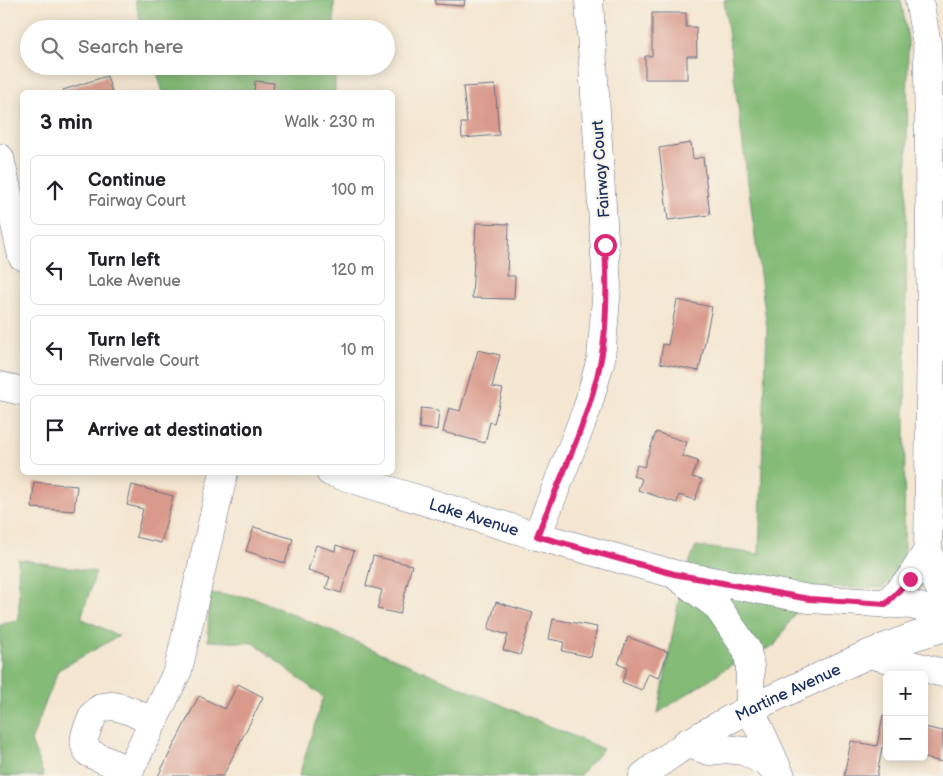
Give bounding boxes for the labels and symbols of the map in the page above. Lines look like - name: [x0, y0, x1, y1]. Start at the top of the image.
- street label: Fairway Court: [589, 119, 614, 218]
- route start: [594, 234, 617, 257]
- street label: Lake Avenue: [427, 495, 522, 541]
- route end: [899, 568, 922, 591]
- street label: Martine Avenue: [732, 660, 844, 726]

